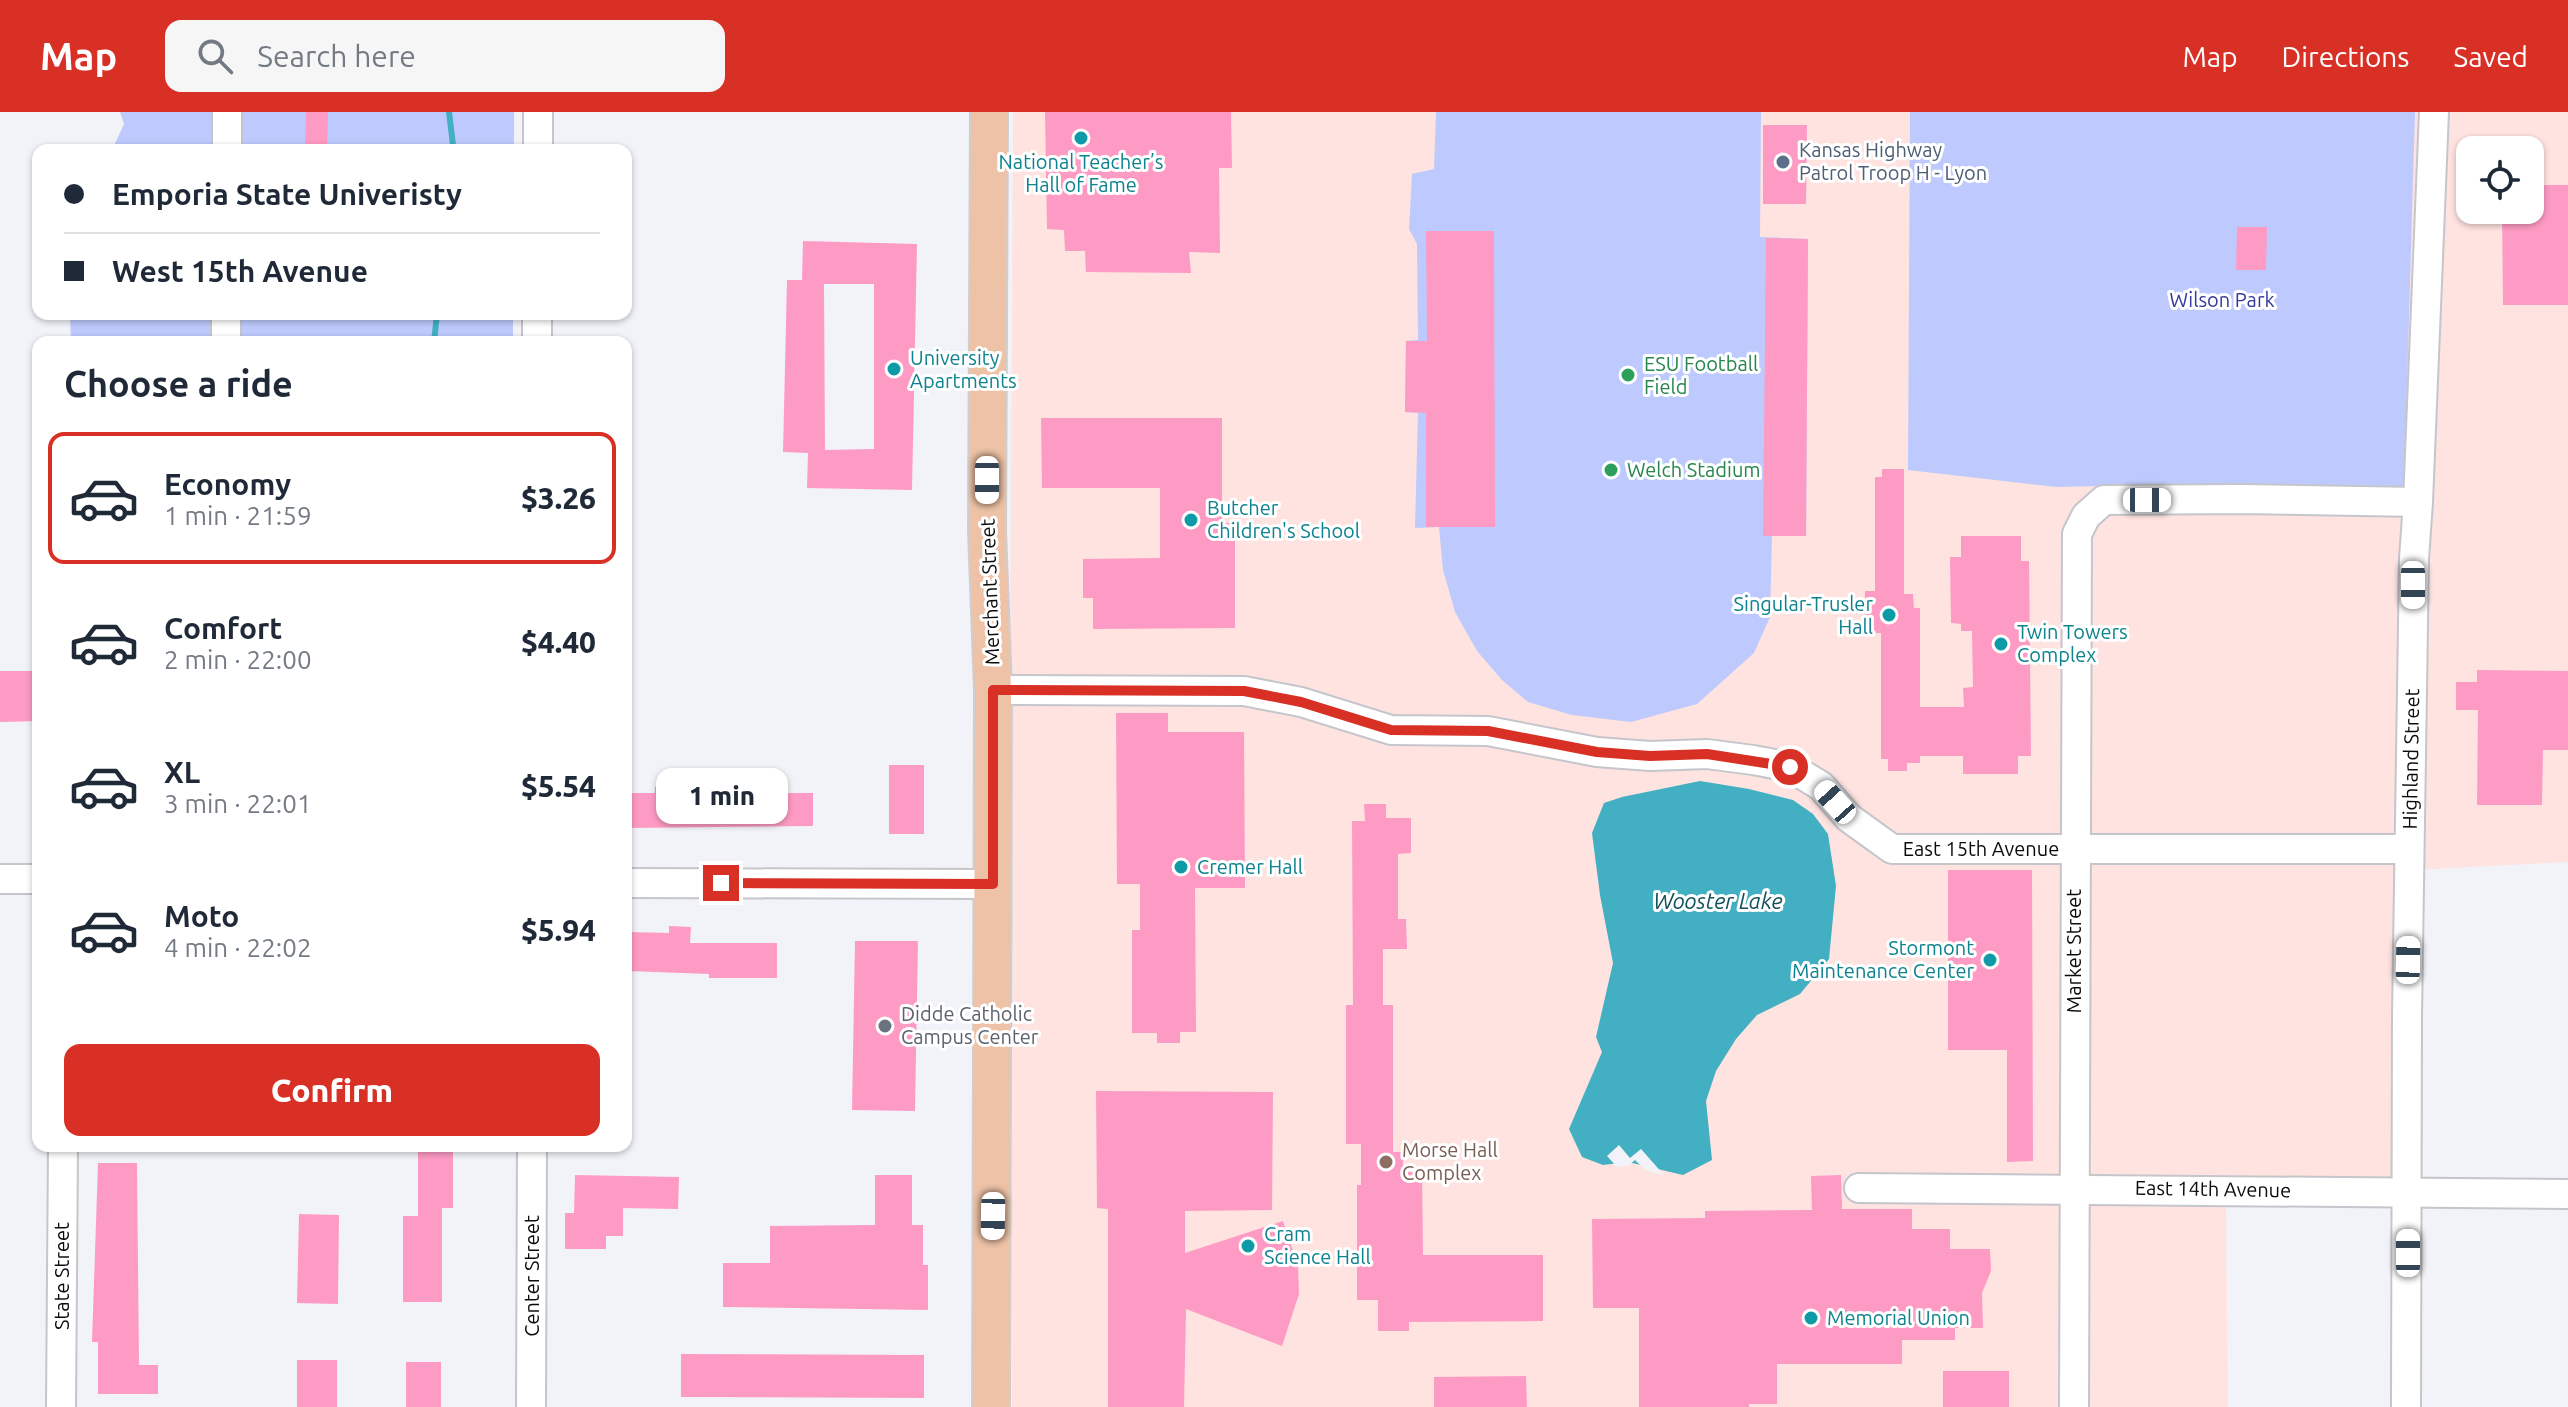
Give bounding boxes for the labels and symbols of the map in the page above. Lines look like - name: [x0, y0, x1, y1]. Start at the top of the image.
- marker: National Teacher’s Hall of Fame: [1072, 129, 1090, 147]
- place label: Kansas Highway Patrol Troop H - Lyon: [1799, 138, 1987, 184]
- place label: National Teacher’s Hall of Fame: [999, 150, 1163, 196]
- marker: Kansas Highway Patrol Troop H - Lyon: [1774, 153, 1792, 171]
- park label: Wilson Park: [2169, 288, 2275, 311]
- place label: University Apartments: [910, 346, 1017, 392]
- place label: ESU Football Field: [1644, 352, 1758, 398]
- marker: University Apartments: [885, 360, 903, 378]
- marker: ESU Football Field: [1619, 366, 1637, 384]
- car: [975, 456, 999, 504]
- place label: Welch Stadium: [1627, 458, 1761, 481]
- marker: Welch Stadium: [1602, 461, 1620, 479]
- car: [2123, 488, 2171, 512]
- place label: Butcher Children's School: [1207, 496, 1360, 542]
- marker: Butcher Children's School: [1182, 511, 1200, 529]
- street label: Merchant Street: [975, 518, 1004, 666]
- car: [2401, 561, 2425, 609]
- place label: Singular-Trusler Hall: [1734, 592, 1873, 638]
- marker: Singular-Trusler Hall: [1880, 606, 1898, 624]
- place label: Twin Towers Complex: [2017, 620, 2128, 666]
- marker: Twin Towers Complex: [1992, 635, 2010, 653]
- street label: Highland Street: [2398, 688, 2423, 830]
- route start: [1772, 749, 1808, 785]
- callout: 1 min: [655, 767, 787, 823]
- car: [1810, 776, 1860, 828]
- street label: East 15th Avenue: [1903, 837, 2059, 860]
- place label: Cremer Hall: [1197, 855, 1303, 878]
- marker: Cremer Hall: [1172, 858, 1190, 876]
- route end: [703, 865, 739, 901]
- water label: Wooster Lake: [1653, 888, 1783, 913]
- street label: Market Street: [2062, 889, 2085, 1013]
- place label: Stormont Maintenance Center: [1792, 936, 1974, 982]
- car: [2396, 936, 2420, 984]
- marker: Stormont Maintenance Center: [1981, 951, 1999, 969]
- place label: Didde Catholic Campus Center: [901, 1002, 1039, 1048]
- marker: Didde Catholic Campus Center: [876, 1017, 894, 1035]
- place label: Morse Hall Complex: [1402, 1138, 1498, 1184]
- marker: Morse Hall Complex: [1377, 1153, 1395, 1171]
- street label: East 14th Avenue: [2135, 1176, 2291, 1201]
- car: [981, 1192, 1005, 1240]
- street label: Center Street: [520, 1215, 543, 1337]
- street label: State Street: [50, 1222, 73, 1330]
- place label: Cram Science Hall: [1264, 1222, 1371, 1268]
- car: [2396, 1229, 2420, 1277]
- marker: Cram Science Hall: [1239, 1237, 1257, 1255]
- place label: Memorial Union: [1827, 1306, 1970, 1329]
- marker: Memorial Union: [1802, 1309, 1820, 1327]

